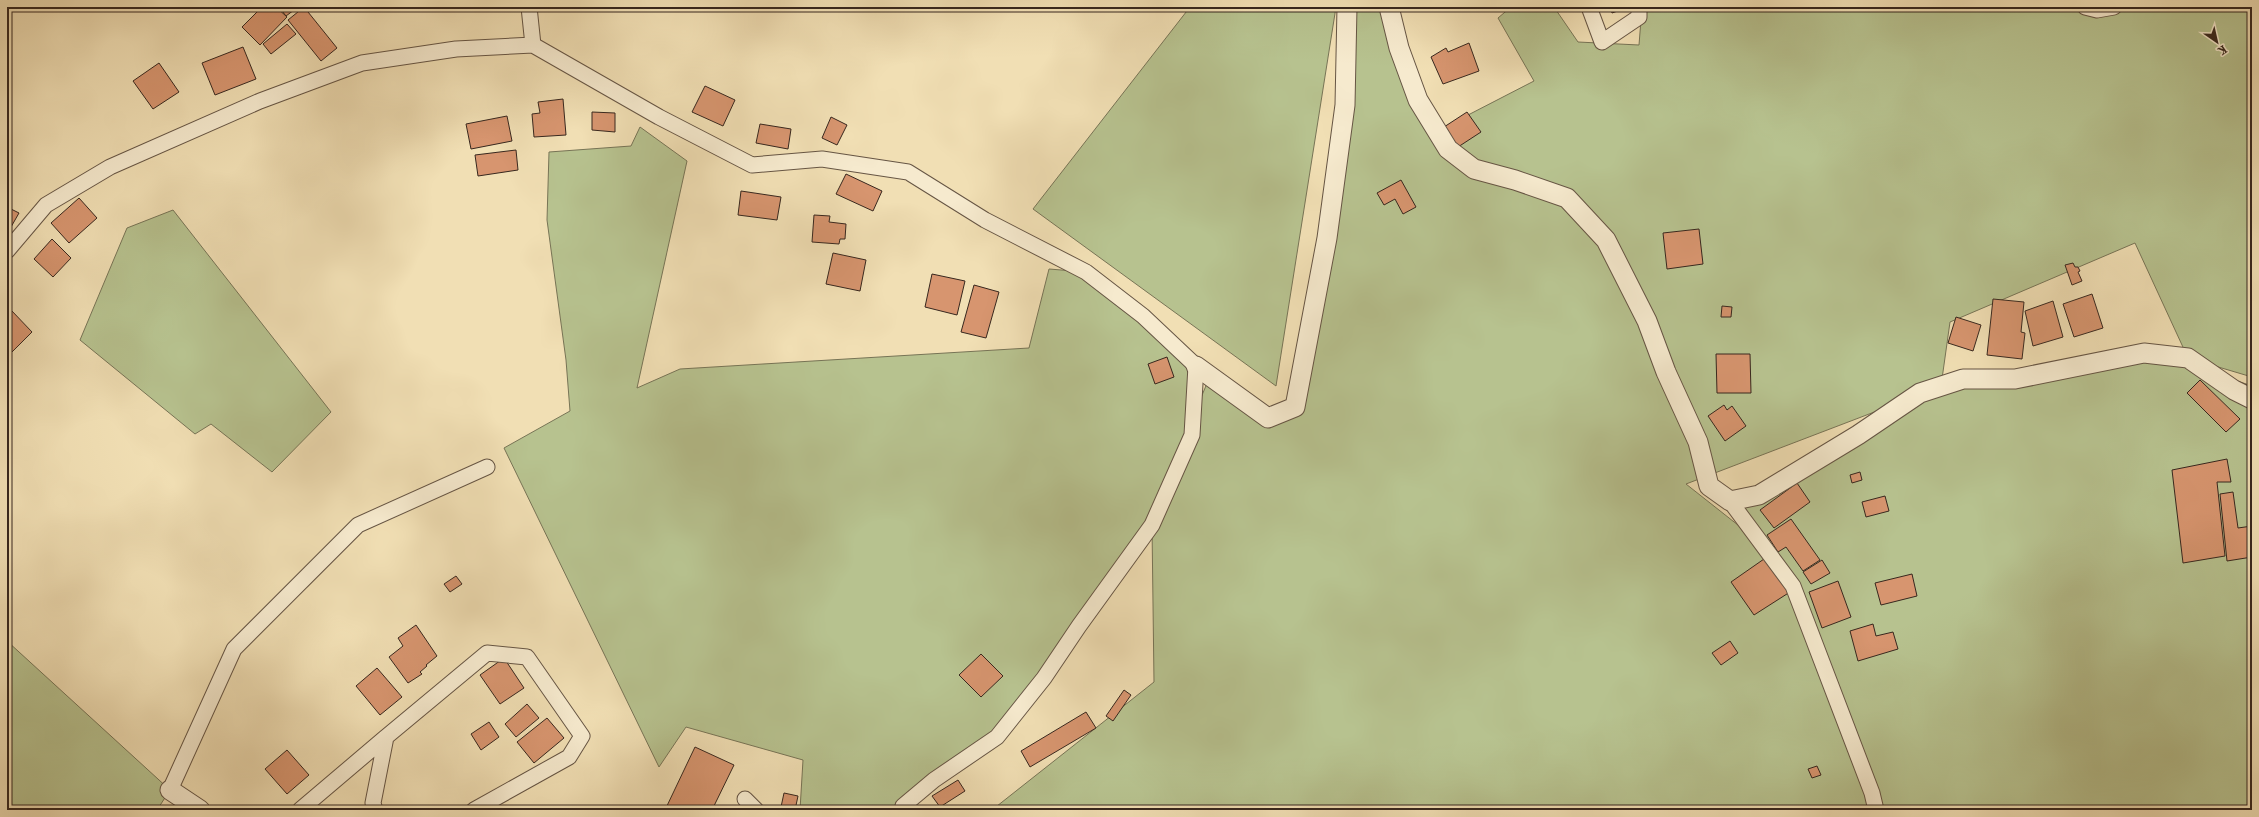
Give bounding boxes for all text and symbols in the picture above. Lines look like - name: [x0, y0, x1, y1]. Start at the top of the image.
- north arrow: [2197, 22, 2237, 62]
- text: K: [2214, 42, 2229, 58]

